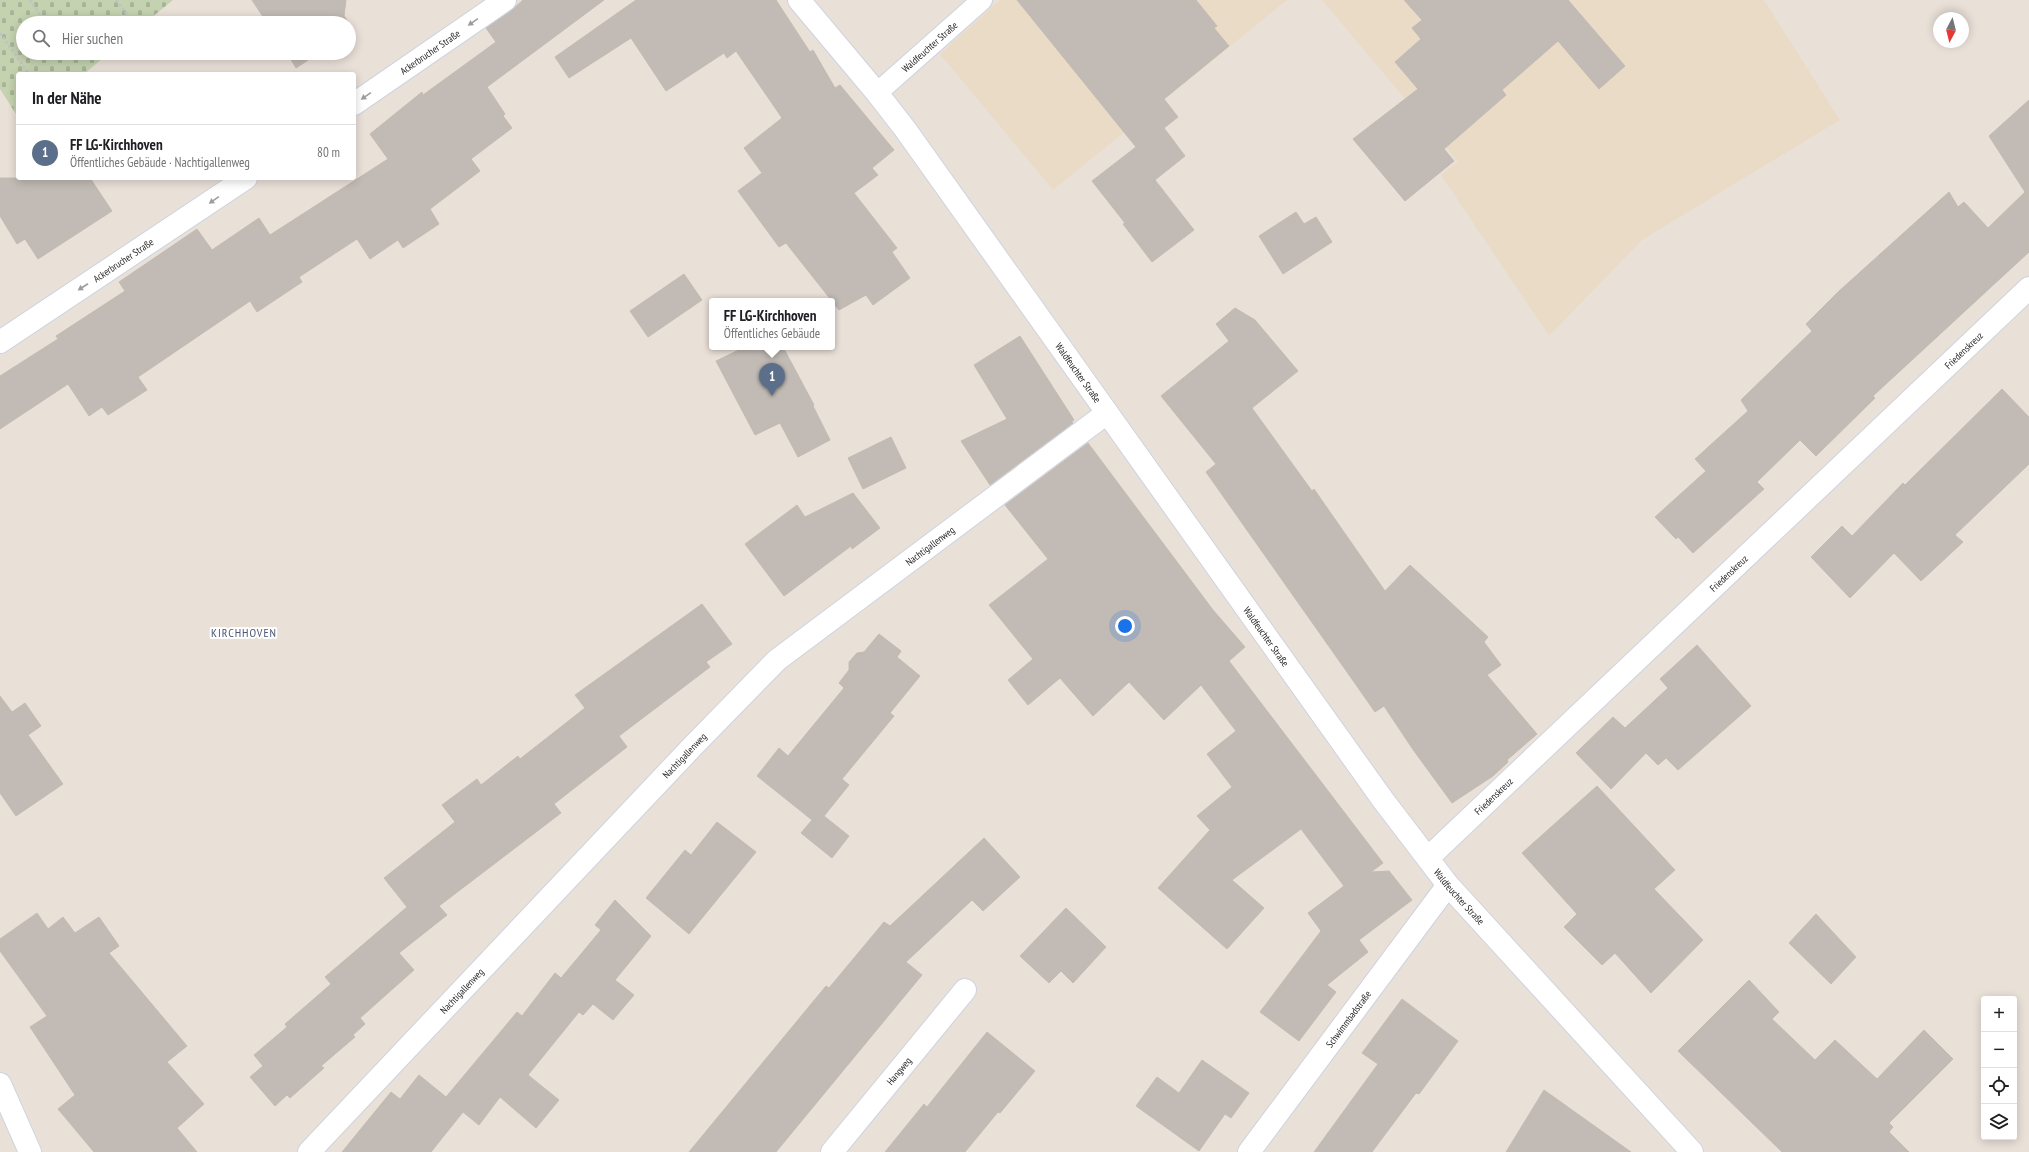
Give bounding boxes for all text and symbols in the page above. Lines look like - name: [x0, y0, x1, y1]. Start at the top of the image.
- north arrow: [1933, 12, 1969, 48]
- search box: [16, 16, 356, 60]
- one-way arrow: [468, 18, 478, 26]
- street label: Waldfeuchter Straße: [899, 19, 960, 75]
- icon: search: [30, 27, 52, 49]
- street label: Ackerbrucher Straße: [398, 27, 463, 77]
- text: Hier suchen: [62, 29, 123, 48]
- text: In der Nähe: [32, 87, 102, 109]
- one-way arrow: [361, 92, 371, 100]
- text: FF LG-Kirchhoven: [70, 135, 163, 154]
- text: 1: [42, 144, 48, 161]
- text: 80 m: [317, 144, 340, 161]
- text: Öffentliches Gebäude · Nachtigallenweg: [70, 154, 250, 171]
- one-way arrow: [209, 196, 220, 204]
- street label: Ackerbrucher Straße: [91, 235, 156, 285]
- one-way arrow: [77, 284, 88, 291]
- popup: [709, 298, 835, 350]
- text: FF LG-Kirchhoven: [724, 306, 816, 325]
- text: Öffentliches Gebäude: [724, 325, 820, 342]
- street label: Friedenskreuz: [1942, 329, 1986, 372]
- street label: Waldfeuchter Straße: [1052, 340, 1104, 405]
- pin: 1: [759, 363, 785, 396]
- street label: Nachtigallenweg: [903, 523, 957, 569]
- street label: Friedenskreuz: [1707, 552, 1751, 595]
- street label: Waldfeuchter Straße: [1240, 604, 1292, 669]
- your location: [1115, 616, 1135, 636]
- district label: KIRCHHOVEN: [211, 625, 277, 640]
- street label: Nachtigallenweg: [660, 730, 709, 781]
- street label: Friedenskreuz: [1472, 775, 1516, 818]
- street label: Waldfeuchter Straße: [1431, 866, 1487, 928]
- street label: Nachtigallenweg: [437, 965, 487, 1017]
- street label: Schwimmbadstraße: [1323, 988, 1374, 1050]
- map controls: [1981, 996, 2017, 1140]
- button: +: [1981, 996, 2017, 1032]
- button: −: [1981, 1032, 2017, 1068]
- street label: Hangweg: [884, 1055, 914, 1088]
- button: locate: [1981, 1068, 2017, 1104]
- button: layers: [1981, 1104, 2017, 1140]

